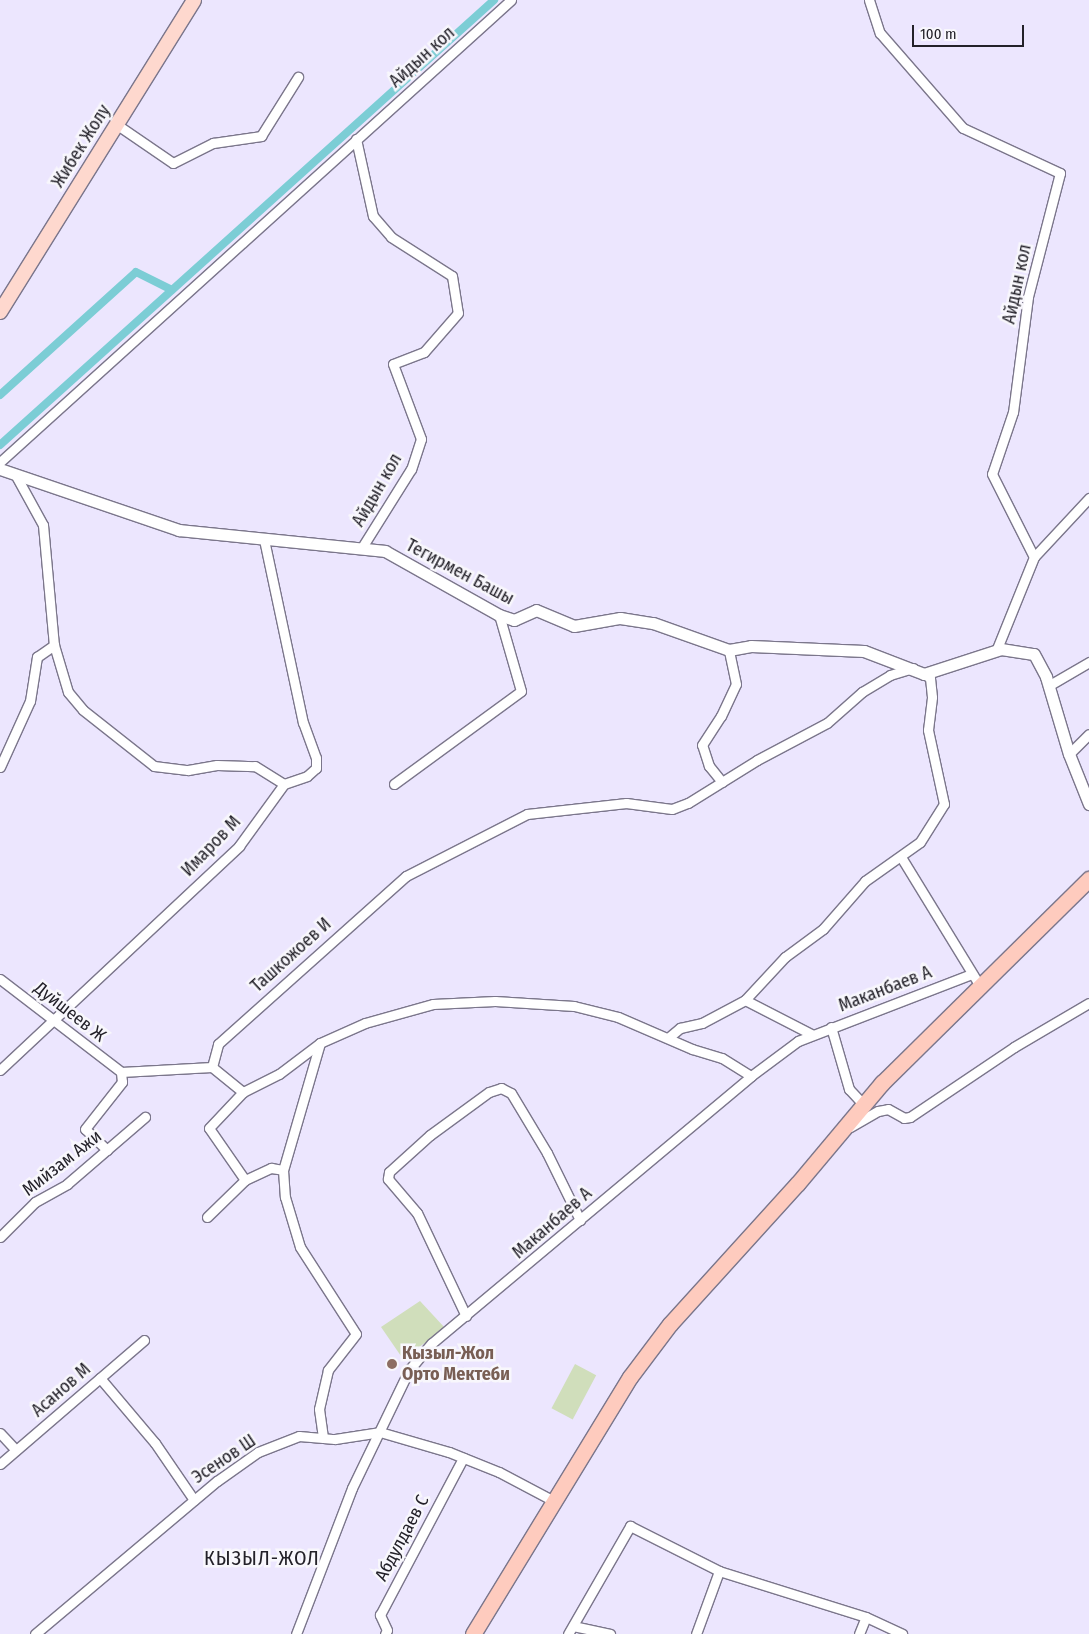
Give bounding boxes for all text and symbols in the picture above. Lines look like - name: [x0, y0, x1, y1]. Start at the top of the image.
- scale bar: [914, 15, 1026, 47]
- street label: Айдын кол: [385, 22, 459, 92]
- text: 100 m: [920, 25, 957, 43]
- street label: Жибек Жолу: [47, 101, 115, 191]
- street label: Айдын кол: [998, 242, 1036, 326]
- street label: Айдын кол: [347, 450, 407, 530]
- street label: Тегирмен Башы: [402, 534, 518, 610]
- street label: Имаров М: [177, 811, 245, 881]
- street label: Ташкожоев И: [246, 913, 336, 997]
- street label: Маканбаев А: [835, 961, 935, 1017]
- street label: Дуйшеев Ж: [30, 977, 110, 1047]
- street label: Мийзам Ажи: [18, 1125, 106, 1201]
- street label: Маканбаев А: [508, 1183, 596, 1263]
- place label: Кызыл-Жол Орто Мектеби: [402, 1343, 510, 1386]
- marker: Кызыл-Жол Орто Мектеби: [386, 1358, 398, 1370]
- street label: Асанов М: [27, 1359, 95, 1421]
- street label: Эсенов Ш: [188, 1430, 260, 1488]
- street label: Абдулдаев С: [370, 1491, 434, 1585]
- district label: КЫЗЫЛ-ЖОЛ: [203, 1546, 321, 1570]

